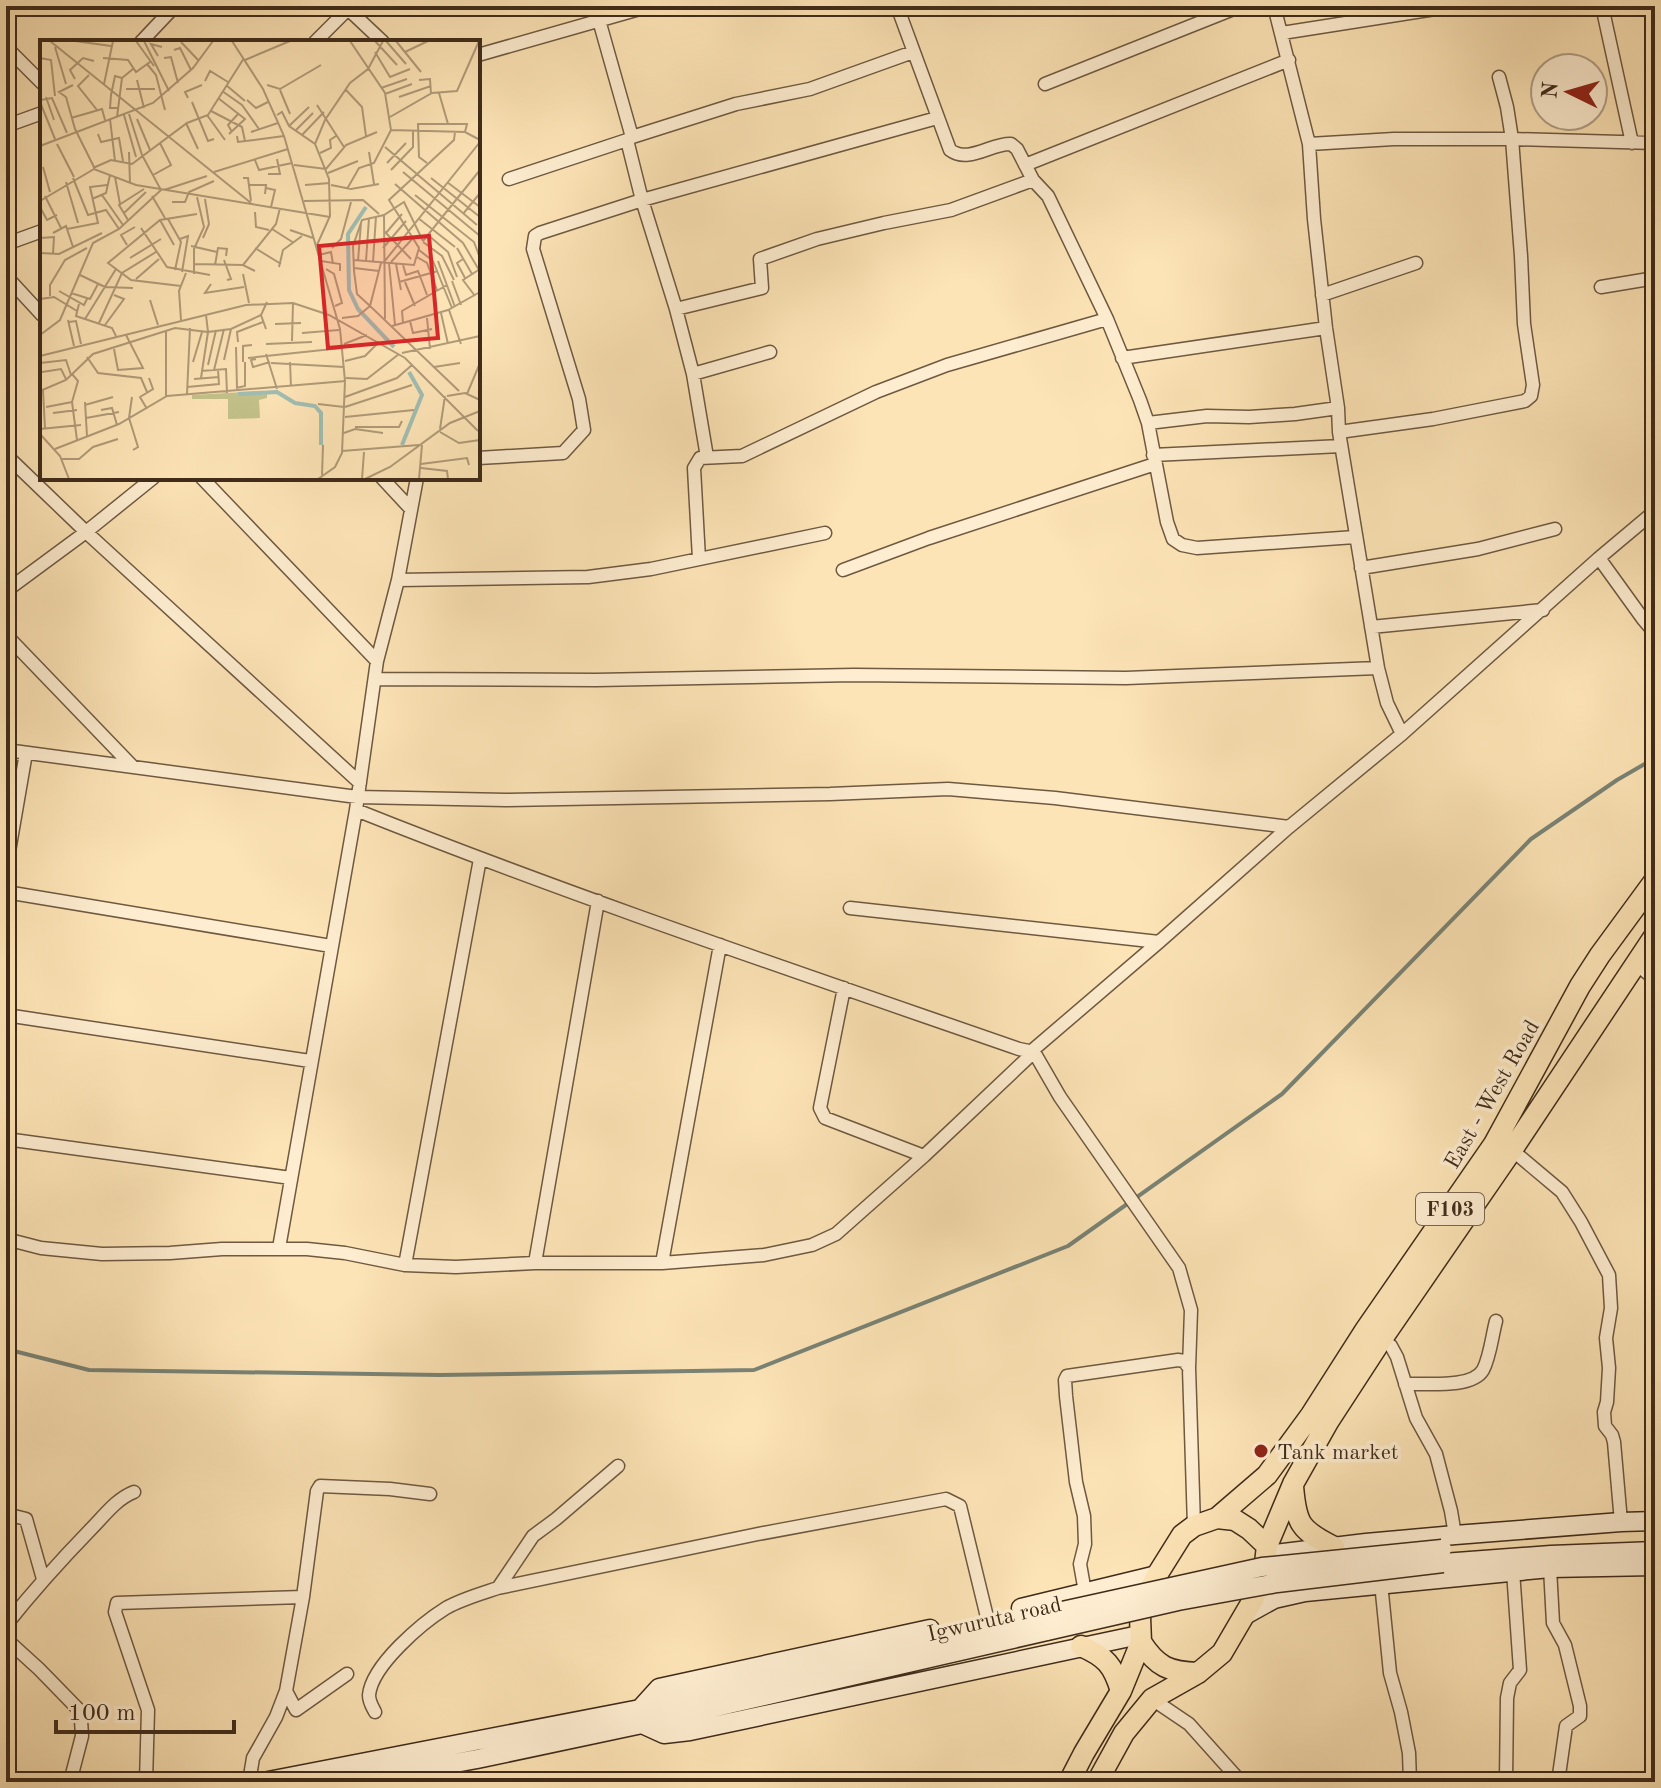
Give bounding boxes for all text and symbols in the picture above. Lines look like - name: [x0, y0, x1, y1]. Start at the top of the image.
- inset map: [40, 40, 480, 480]
- north arrow: [1529, 52, 1609, 132]
- text: N: [1539, 81, 1563, 100]
- street label: East - West Road: [1441, 1017, 1544, 1173]
- road number: F103: [1416, 1193, 1484, 1225]
- marker: Tank market: [1252, 1442, 1270, 1460]
- place label: Tank market: [1277, 1442, 1399, 1464]
- street label: Igwuruta road: [925, 1594, 1064, 1646]
- scale bar: [56, 1684, 234, 1734]
- text: 100 m: [68, 1702, 136, 1726]

